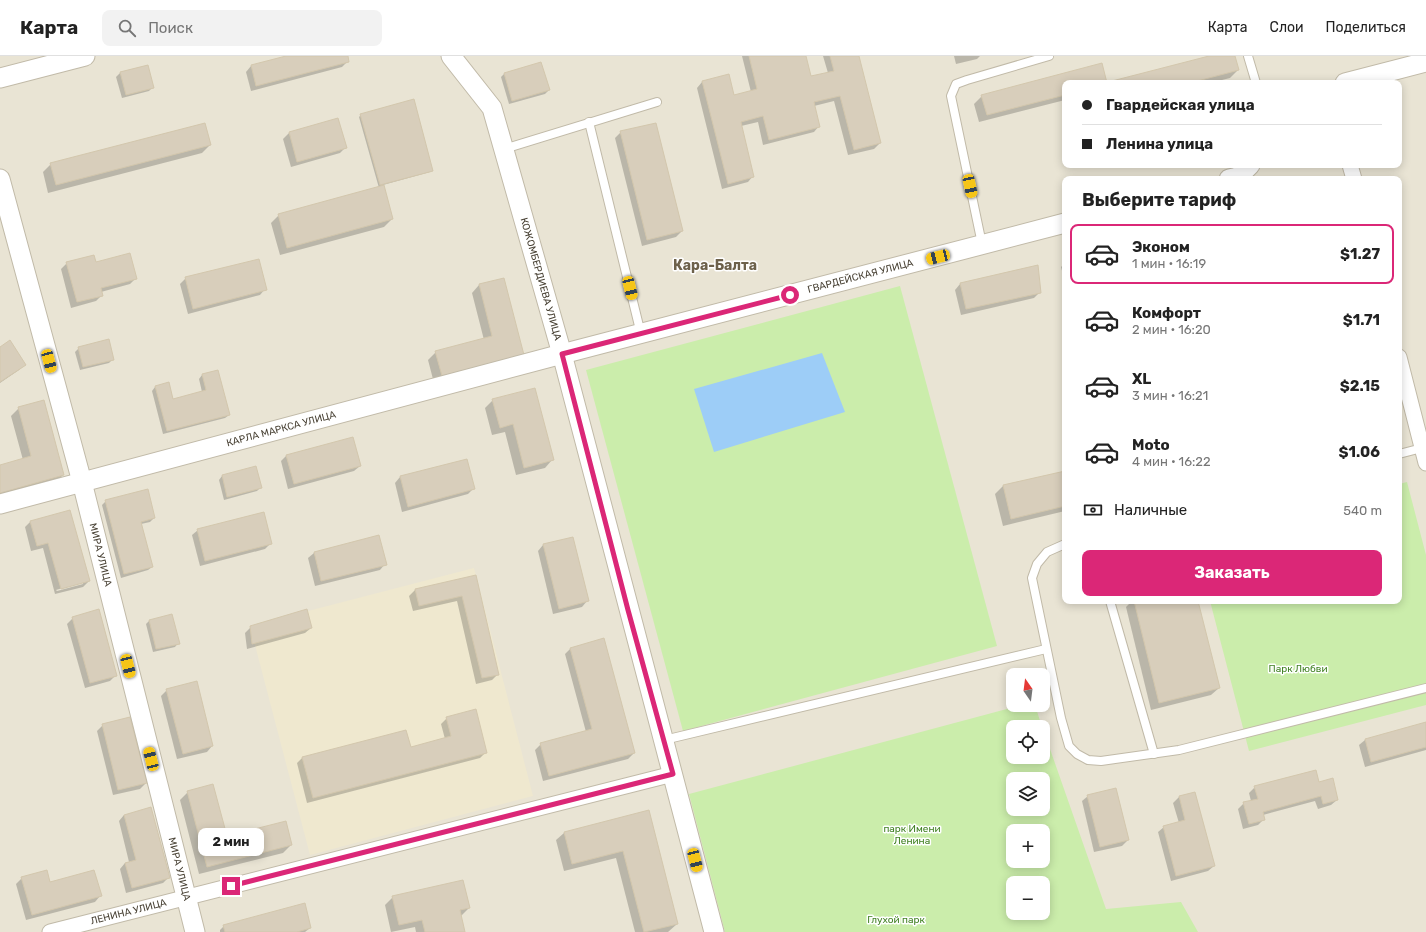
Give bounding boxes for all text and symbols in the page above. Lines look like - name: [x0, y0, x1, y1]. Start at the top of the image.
- search box: [102, 10, 382, 46]
- text: Карта: [20, 16, 78, 39]
- icon: search: [116, 17, 138, 39]
- text: Поиск: [148, 19, 193, 37]
- text: Карта: [1208, 19, 1248, 36]
- text: Слои: [1270, 19, 1304, 36]
- text: Поделиться: [1326, 19, 1406, 36]
- text: Гвардейская улица: [1106, 96, 1255, 114]
- text: Ленина улица: [1106, 135, 1213, 153]
- car: [962, 173, 978, 199]
- text: Выберите тариф: [1082, 189, 1236, 211]
- street label: КОЖОМБЕРДИЕВА УЛИЦА: [518, 216, 564, 342]
- icon: car: [1084, 236, 1120, 272]
- text: Эконом: [1132, 238, 1190, 256]
- text: $1.27: [1340, 245, 1380, 263]
- car: [925, 248, 951, 266]
- text: 1 мин · 16:19: [1132, 256, 1206, 271]
- district label: Кара-Балта: [673, 257, 757, 274]
- street label: ГВАРДЕЙСКАЯ УЛИЦА: [806, 257, 915, 296]
- car: [621, 275, 639, 301]
- route start: [781, 286, 799, 304]
- icon: car: [1084, 302, 1120, 338]
- text: Комфорт: [1132, 304, 1201, 322]
- text: $1.71: [1343, 311, 1380, 329]
- text: 2 мин · 16:20: [1132, 322, 1211, 337]
- car: [40, 348, 58, 374]
- icon: car: [1084, 368, 1120, 404]
- text: XL: [1132, 370, 1151, 388]
- text: $2.15: [1340, 377, 1380, 395]
- text: 3 мин · 16:21: [1132, 388, 1208, 403]
- street label: КАРЛА МАРКСА УЛИЦА: [225, 409, 337, 449]
- icon: car: [1084, 434, 1120, 470]
- text: Moto: [1132, 436, 1170, 454]
- text: $1.06: [1338, 443, 1380, 461]
- text: 4 мин · 16:22: [1132, 454, 1211, 469]
- icon: cash: [1082, 499, 1104, 521]
- text: Наличные: [1114, 501, 1187, 519]
- text: 540 m: [1343, 503, 1382, 518]
- street label: МИРА УЛИЦА: [87, 522, 114, 588]
- button: Заказать: [1082, 550, 1382, 596]
- car: [119, 653, 137, 679]
- park label: Парк Любви: [1269, 663, 1327, 675]
- north arrow: [1006, 668, 1050, 712]
- map controls: [1006, 668, 1050, 920]
- button: locate: [1006, 720, 1050, 764]
- car: [142, 746, 160, 772]
- button: layers: [1006, 772, 1050, 816]
- park label: парк Имени Ленина: [883, 823, 941, 847]
- button: +: [1006, 824, 1050, 868]
- callout: 2 мин: [198, 828, 264, 856]
- text: 2 мин: [212, 834, 250, 849]
- street label: МИРА УЛИЦА: [165, 836, 193, 902]
- car: [686, 847, 704, 873]
- button: −: [1006, 876, 1050, 920]
- route end: [222, 877, 240, 895]
- street label: ЛЕНИНА УЛИЦА: [89, 897, 168, 928]
- park label: Глухой парк: [867, 914, 926, 926]

